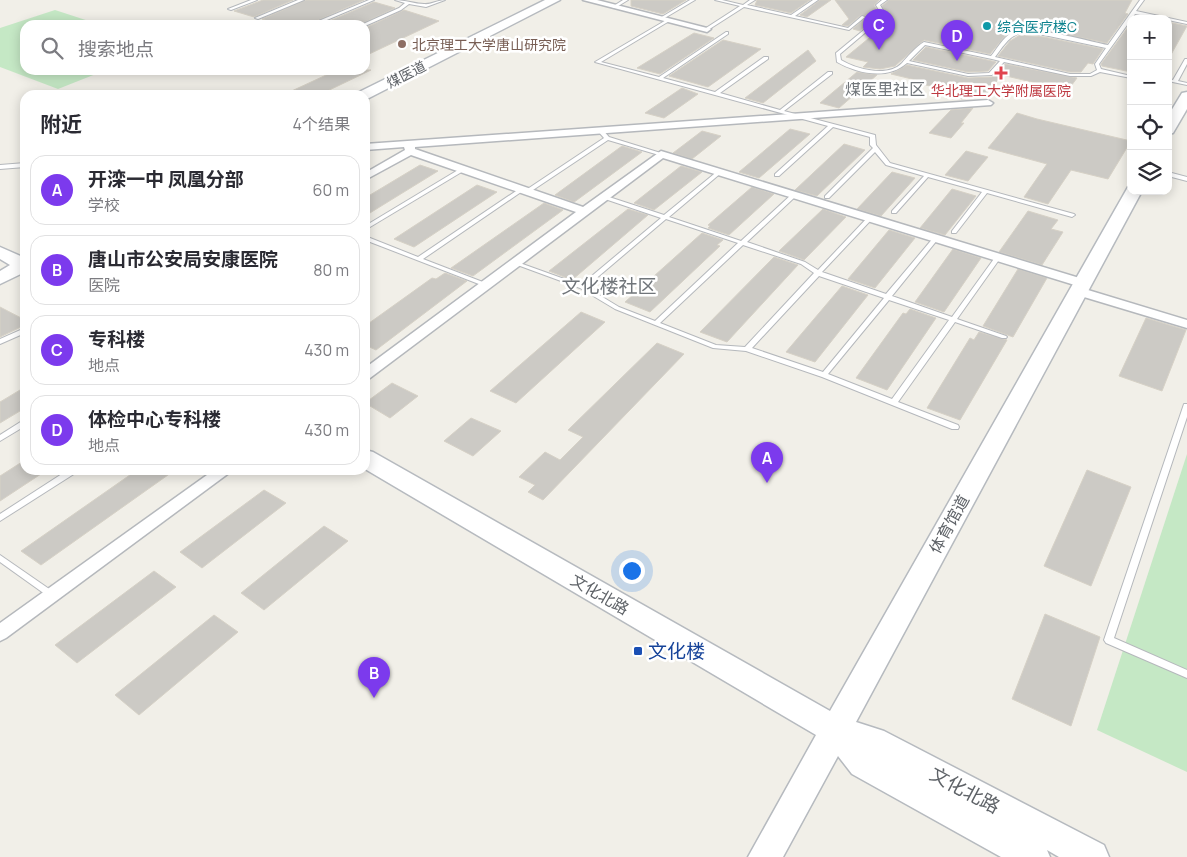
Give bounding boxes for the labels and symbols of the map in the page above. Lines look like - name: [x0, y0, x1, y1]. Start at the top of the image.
- pin: C: [863, 9, 895, 50]
- place label: 综合医疗楼C: [997, 17, 1077, 36]
- pin: D: [941, 20, 973, 61]
- marker: 综合医疗楼C: [981, 20, 993, 32]
- place label: 北京理工大学唐山研究院: [412, 35, 566, 54]
- marker: 北京理工大学唐山研究院: [396, 38, 408, 50]
- street label: 煤医道: [383, 56, 429, 92]
- marker: 华北理工大学附属医院: [994, 66, 1008, 80]
- district label: 煤医里社区: [845, 78, 925, 100]
- place label: 华北理工大学附属医院: [931, 81, 1071, 100]
- district label: 文化楼社区: [561, 273, 657, 299]
- pin: A: [751, 442, 783, 483]
- street label: 体育馆道: [924, 491, 974, 557]
- your location: [619, 558, 645, 584]
- street label: 文化北路: [567, 568, 633, 620]
- place label: 文化楼: [648, 638, 705, 664]
- marker: 文化楼: [632, 645, 644, 657]
- pin: B: [358, 657, 390, 698]
- street label: 文化北路: [925, 761, 1005, 819]

